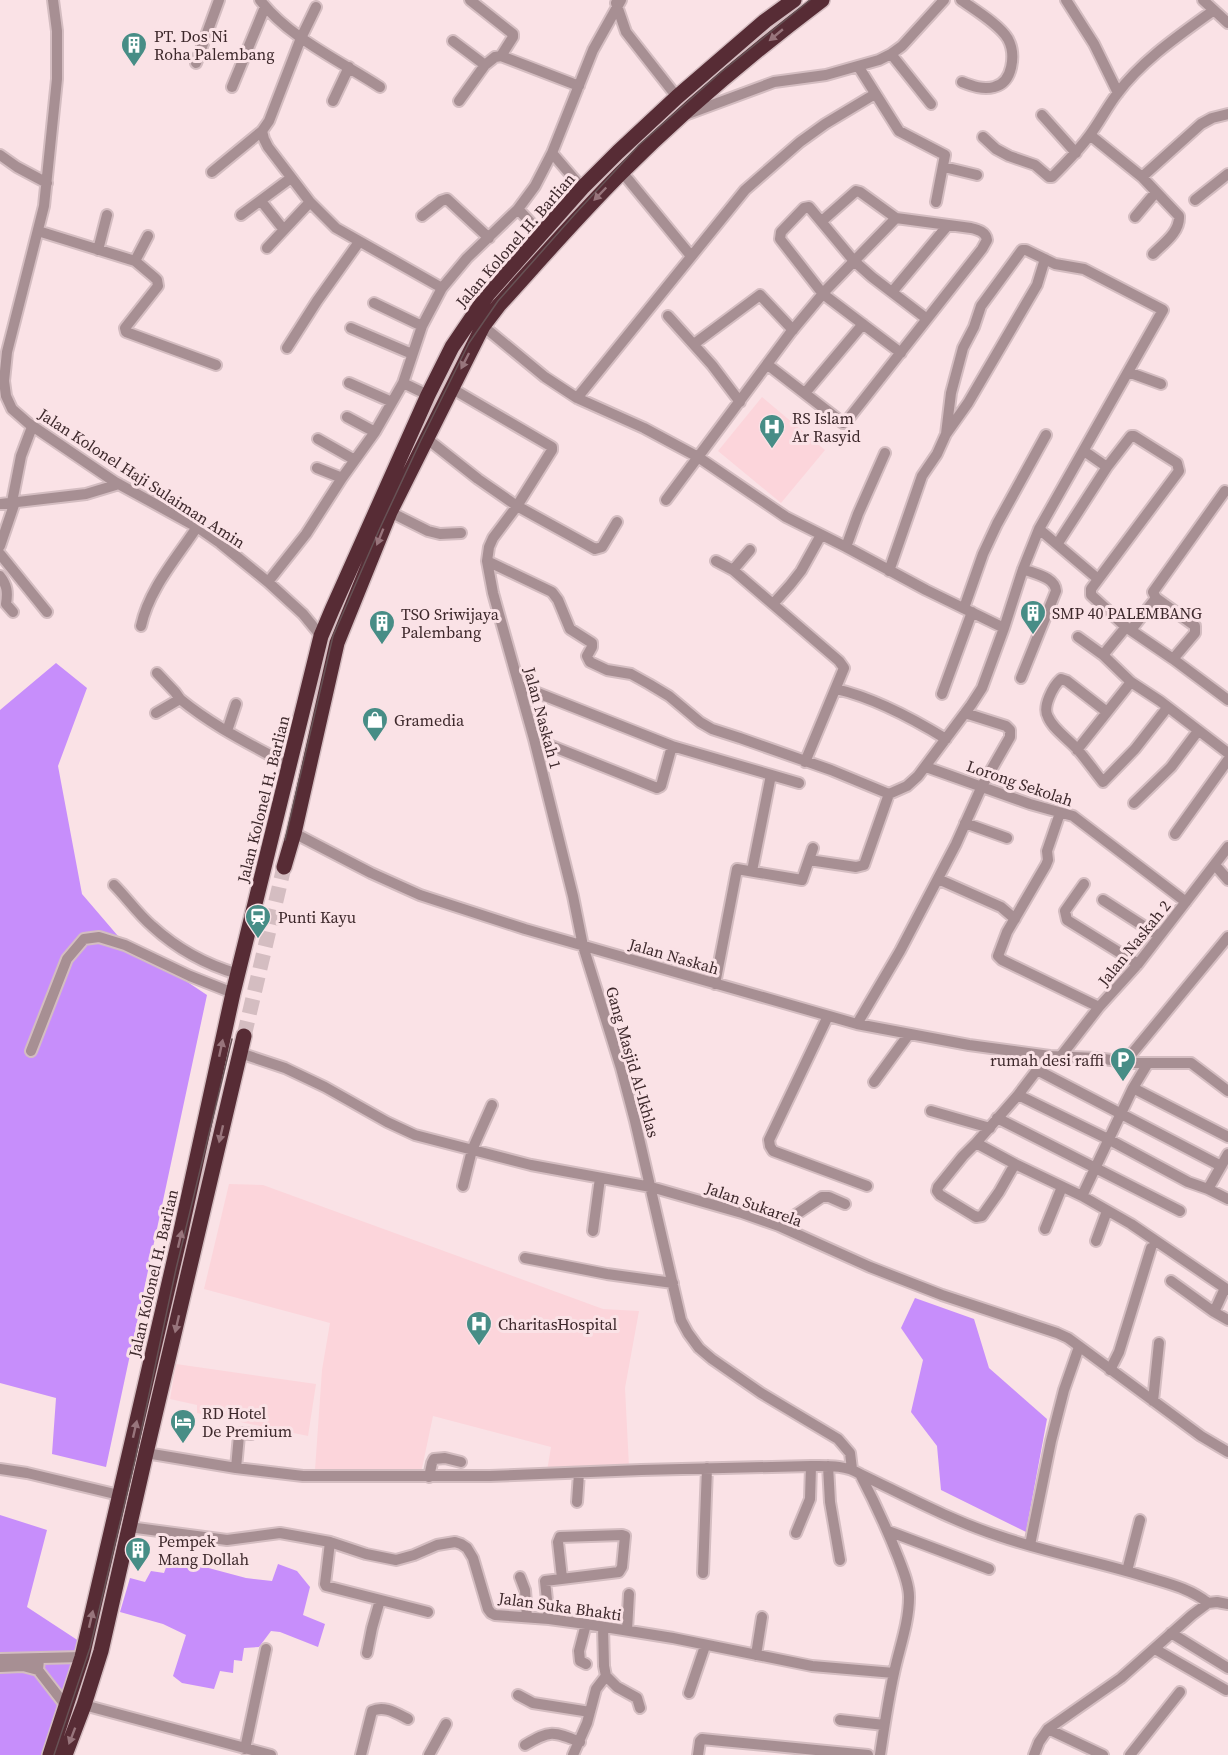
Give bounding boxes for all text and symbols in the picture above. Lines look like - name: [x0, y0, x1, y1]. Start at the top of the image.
- place label: PT. Dos Ni Roha Palembang: [154, 25, 275, 65]
- one-way arrow: [768, 29, 784, 42]
- building icon: PT. Dos Ni Roha Palembang: [119, 30, 149, 68]
- street label: Jalan Kolonel H. Barlian: [450, 168, 580, 313]
- one-way arrow: [594, 187, 608, 201]
- one-way arrow: [460, 353, 470, 370]
- street label: Jalan Kolonel Haji Sulaiman Amin: [34, 402, 250, 553]
- place label: RS Islam Ar Rasyid: [792, 407, 861, 447]
- hospital icon: RS Islam Ar Rasyid: [757, 412, 787, 450]
- one-way arrow: [375, 528, 384, 546]
- building icon: SMP 40 PALEMBANG: [1018, 598, 1048, 636]
- place label: SMP 40 PALEMBANG: [1052, 602, 1202, 624]
- place label: TSO Sriwijaya Palembang: [401, 603, 500, 643]
- building icon: TSO Sriwijaya Palembang: [367, 608, 397, 646]
- street label: Jalan Naskah 1: [519, 664, 567, 771]
- shop icon: Gramedia: [360, 705, 390, 743]
- place label: Gramedia: [394, 709, 465, 731]
- street label: Jalan Kolonel H. Barlian: [231, 713, 295, 886]
- street label: Lorong Sekolah: [964, 755, 1076, 812]
- street label: Jalan Naskah 2: [1092, 895, 1175, 991]
- station icon: Punti Kayu: [243, 902, 273, 940]
- place label: Punti Kayu: [278, 906, 356, 928]
- street label: Jalan Naskah: [625, 932, 722, 979]
- street label: Gang Masjid Al-Ikhlas: [601, 984, 665, 1140]
- one-way arrow: [217, 1039, 226, 1058]
- parking icon: rumah desi raffi: [1108, 1045, 1138, 1083]
- place label: rumah desi raffi: [990, 1049, 1104, 1071]
- one-way arrow: [216, 1125, 225, 1144]
- street label: Jalan Sukarela: [702, 1176, 806, 1232]
- street label: Jalan Kolonel H. Barlian: [123, 1187, 183, 1360]
- one-way arrow: [175, 1230, 185, 1248]
- hospital icon: CharitasHospital: [464, 1309, 494, 1347]
- place label: CharitasHospital: [498, 1313, 618, 1335]
- one-way arrow: [171, 1315, 181, 1333]
- place label: RD Hotel De Premium: [202, 1402, 292, 1442]
- hotel icon: RD Hotel De Premium: [168, 1407, 198, 1445]
- one-way arrow: [130, 1419, 140, 1438]
- place label: Pempek Mang Dollah: [158, 1530, 249, 1570]
- building icon: Pempek Mang Dollah: [123, 1535, 153, 1573]
- street label: Jalan Suka Bhakti: [496, 1586, 623, 1626]
- one-way arrow: [86, 1609, 96, 1628]
- one-way arrow: [67, 1728, 77, 1746]

